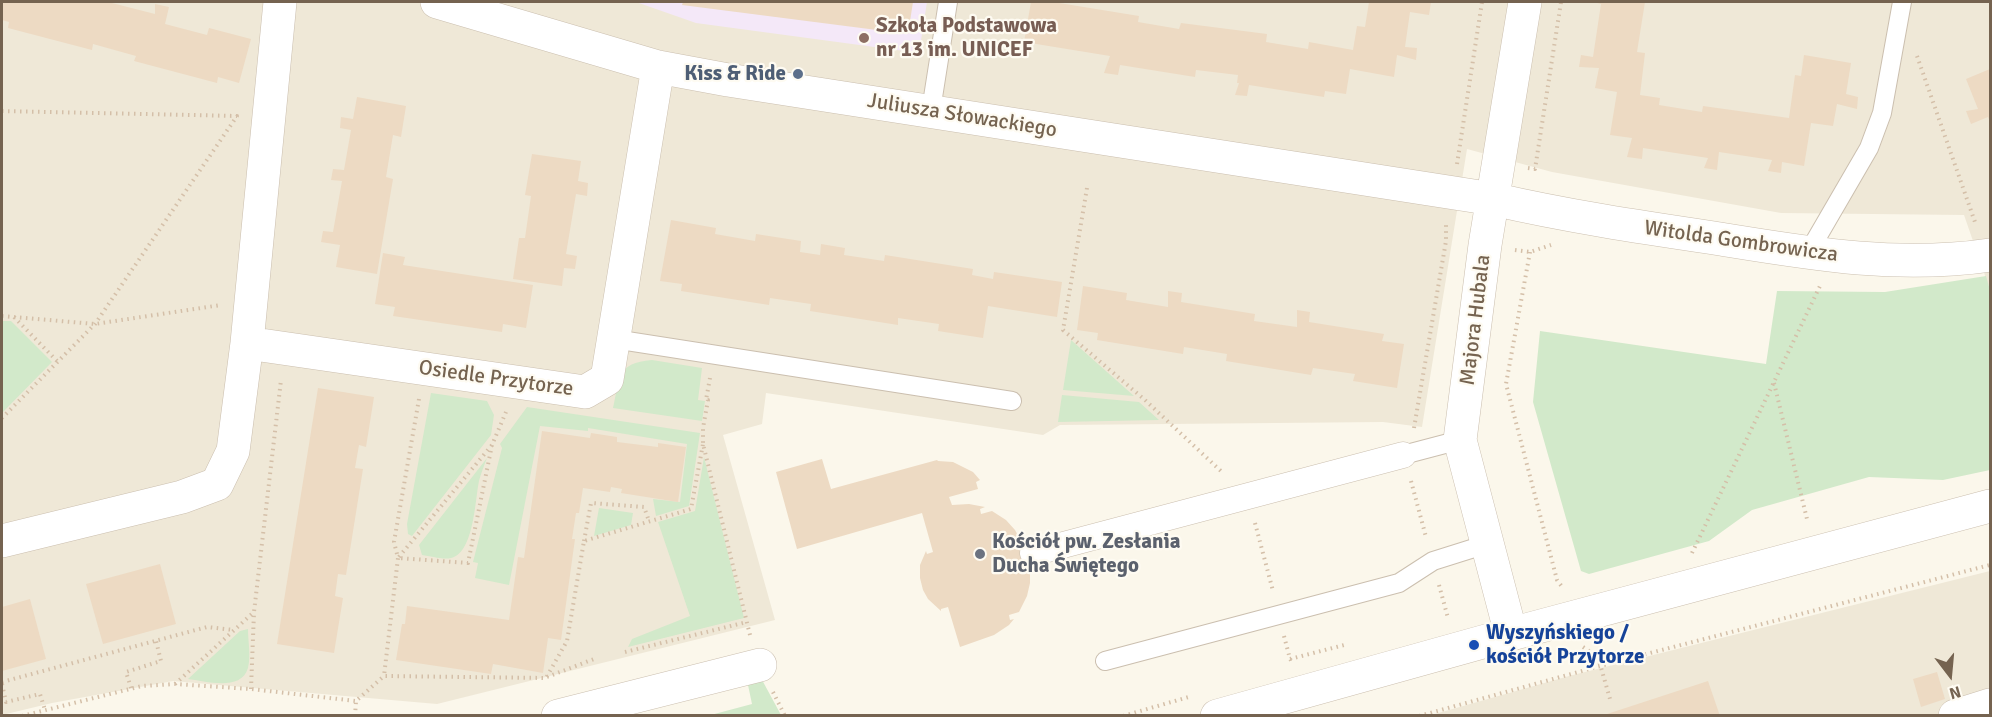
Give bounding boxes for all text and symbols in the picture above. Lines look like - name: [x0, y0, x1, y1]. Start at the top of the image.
- place label: Szkoła Podstawowa nr 13 im. UNICEF: [876, 13, 1057, 63]
- marker: Szkoła Podstawowa nr 13 im. UNICEF: [857, 31, 871, 45]
- place label: Kiss & Ride: [684, 61, 786, 87]
- marker: Kiss & Ride: [791, 67, 805, 81]
- street label: Juliusza Słowackiego: [866, 89, 1058, 143]
- street label: Witolda Gombrowicza: [1643, 216, 1839, 268]
- street label: Majora Hubala: [1455, 253, 1497, 387]
- street label: Osiedle Przytorze: [417, 356, 575, 402]
- place label: Kościół pw. Zesłania Ducha Świętego: [992, 529, 1181, 579]
- marker: Kościół pw. Zesłania Ducha Świętego: [973, 547, 987, 561]
- place label: Wyszyńskiego / kościół Przytorze: [1486, 620, 1645, 670]
- marker: Wyszyńskiego / kościół Przytorze: [1467, 638, 1481, 652]
- north arrow: [1920, 645, 1980, 705]
- text: N: [1947, 681, 1963, 703]

